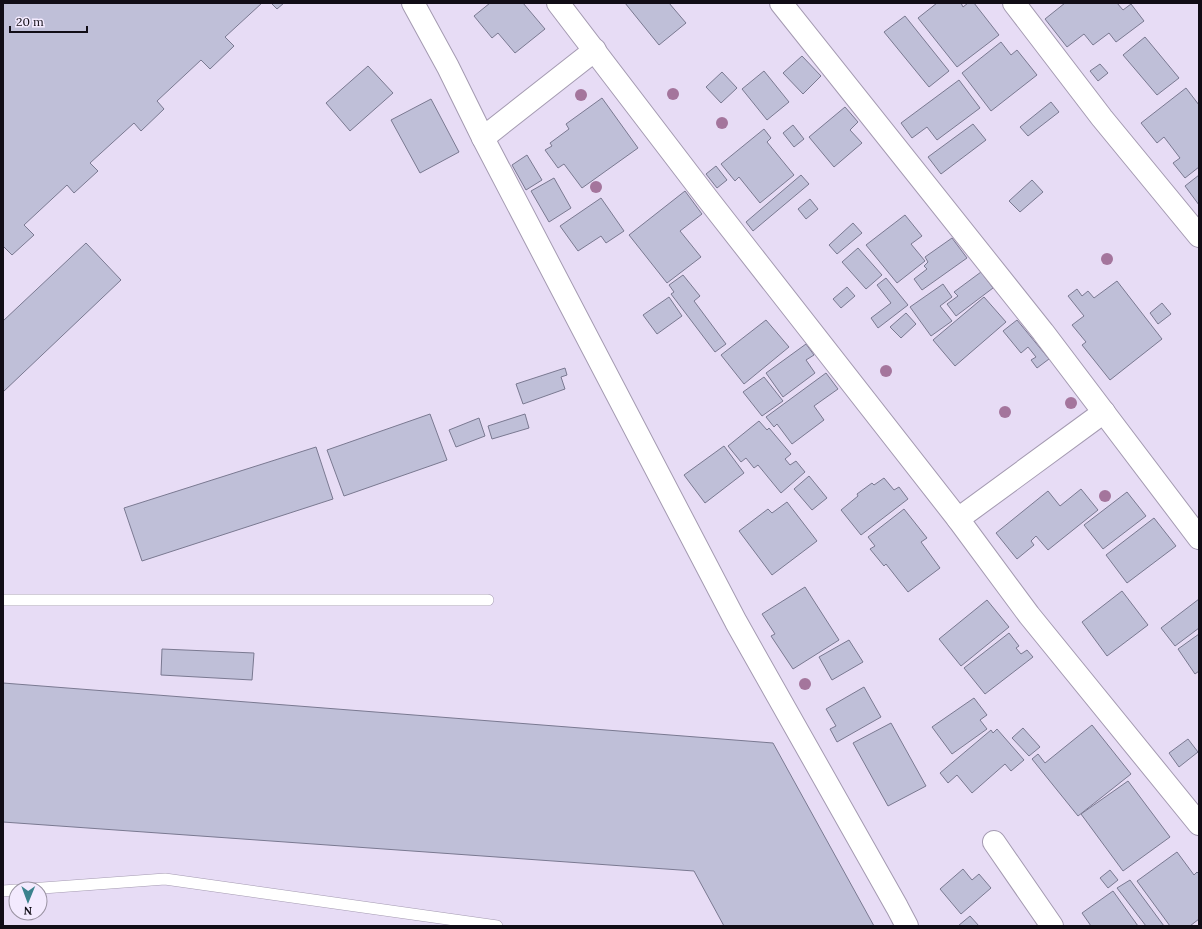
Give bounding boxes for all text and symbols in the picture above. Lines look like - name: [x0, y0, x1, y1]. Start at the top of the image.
- scale bar: [10, 8, 87, 34]
- text: 20 m: [16, 14, 44, 29]
- north arrow: [8, 881, 48, 921]
- text: N: [23, 904, 32, 918]

